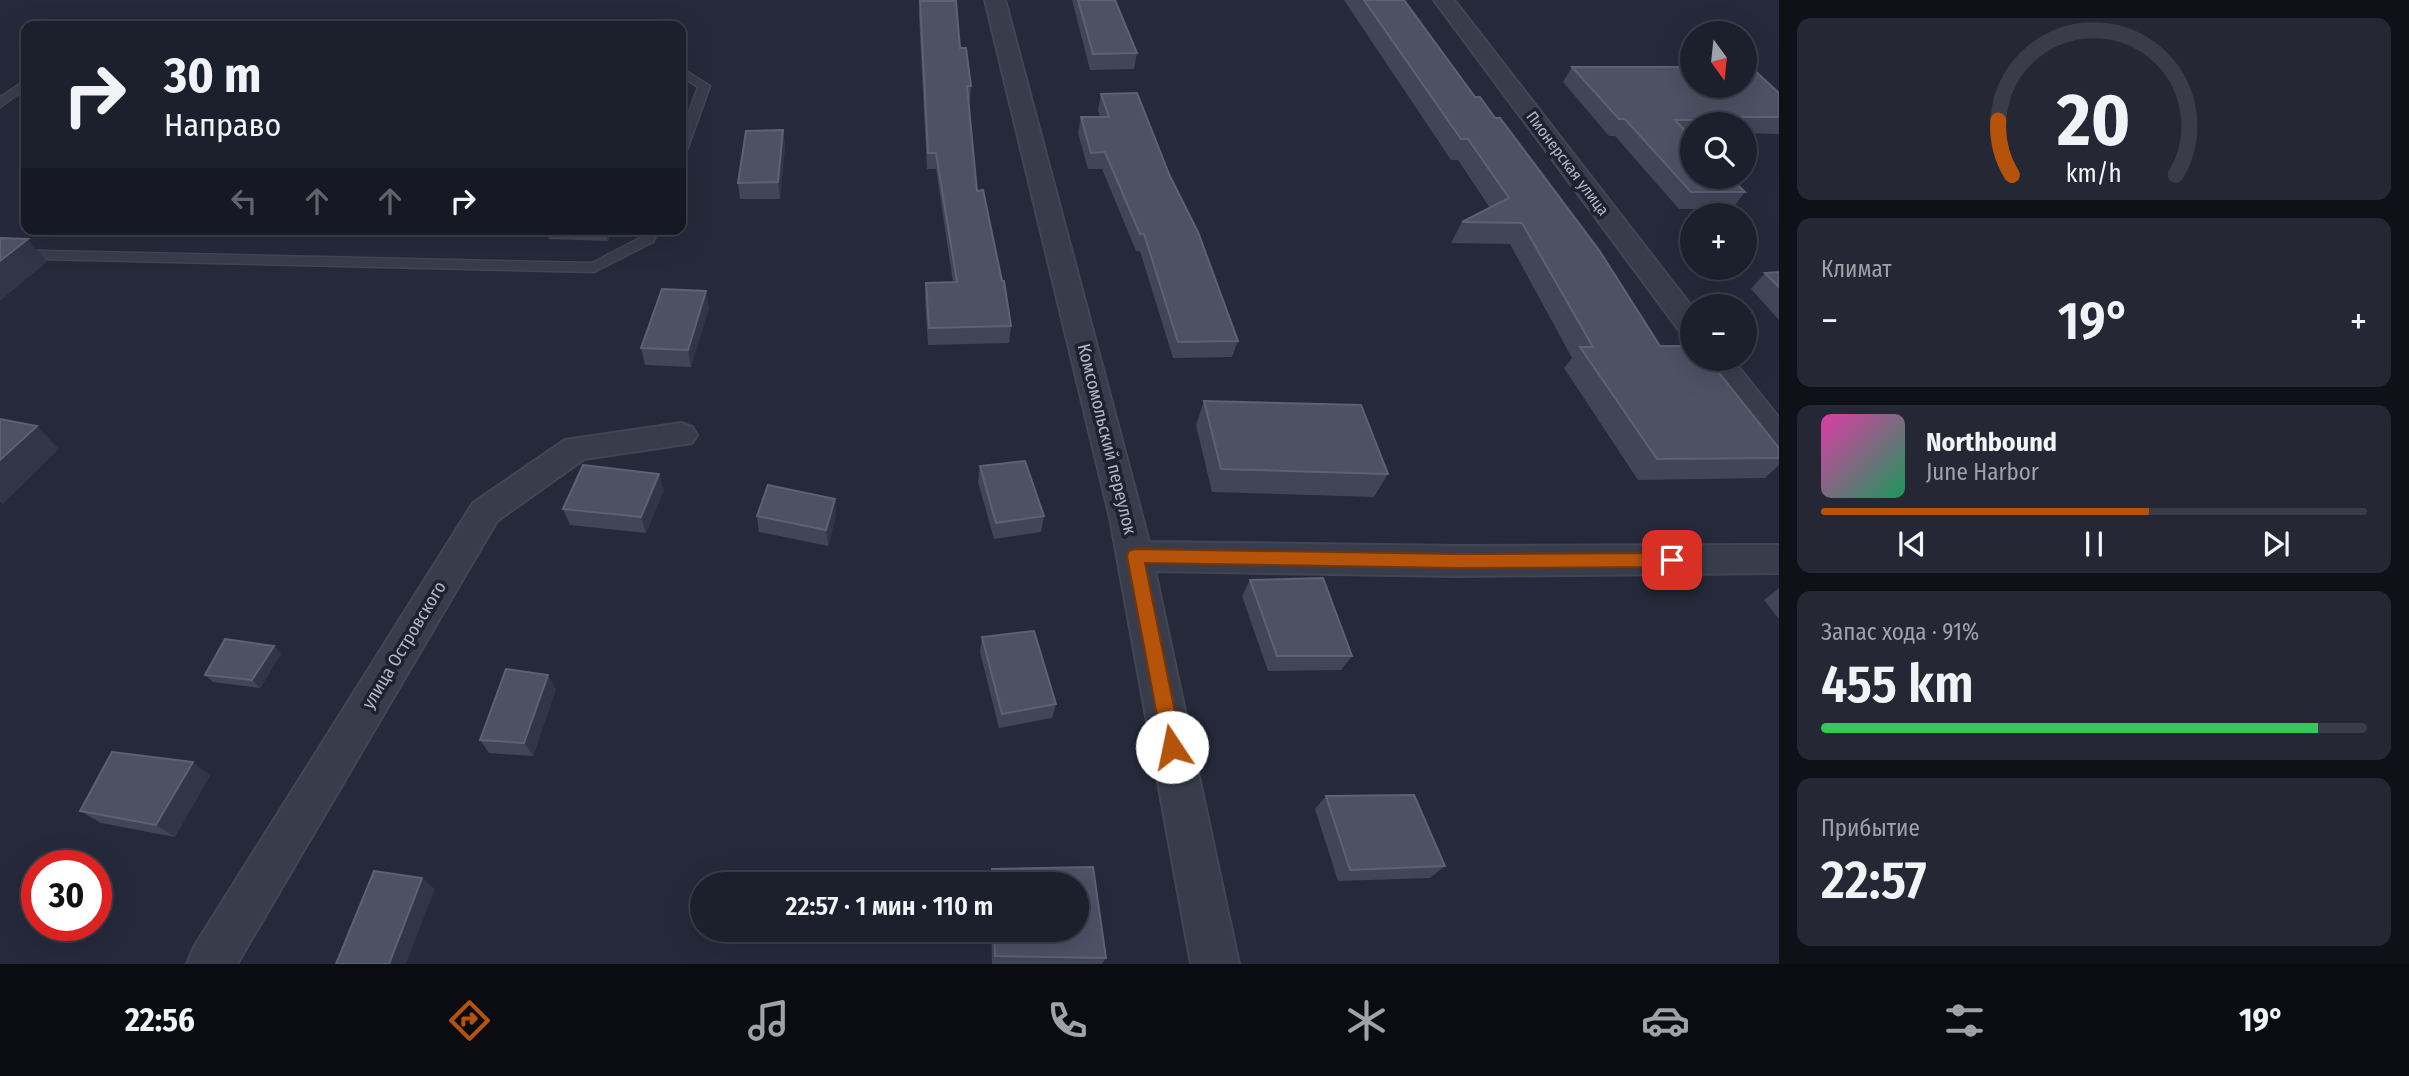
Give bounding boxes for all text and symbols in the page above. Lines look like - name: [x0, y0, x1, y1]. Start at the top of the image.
- north arrow: [1680, 21, 1757, 98]
- map controls: [1680, 21, 1757, 371]
- text: 30 m: [164, 46, 262, 105]
- icon: right: [49, 49, 140, 140]
- text: 20: [2056, 77, 2131, 164]
- text: Направо: [164, 106, 281, 144]
- street label: Пионерская улица: [1522, 108, 1613, 219]
- button: search: [1680, 112, 1757, 189]
- text: km/h: [2066, 159, 2122, 189]
- icon: left: [225, 182, 263, 220]
- icon: ahead: [298, 182, 336, 220]
- icon: ahead: [371, 182, 409, 220]
- icon: right: [444, 182, 482, 220]
- button: +: [1680, 203, 1757, 280]
- text: Климат: [1821, 255, 1892, 283]
- text: 19°: [2058, 290, 2130, 353]
- button: −: [1680, 294, 1757, 371]
- text: −: [1821, 298, 1838, 344]
- text: +: [2350, 298, 2367, 344]
- street label: Комсомольский переулок: [1073, 341, 1142, 537]
- text: Northbound: [1926, 427, 2057, 458]
- text: June Harbor: [1926, 458, 2039, 486]
- icon: previous: [1893, 525, 1931, 563]
- icon: pause: [2075, 525, 2113, 563]
- icon: next: [2257, 525, 2295, 563]
- pin: [1642, 530, 1702, 590]
- icon: arrive: [1653, 541, 1691, 579]
- street label: улица Островского: [357, 577, 451, 713]
- text: Запас хода · 91%: [1821, 618, 1979, 646]
- text: 455 km: [1821, 653, 1974, 716]
- position arrow: [1135, 710, 1209, 784]
- text: Прибытие: [1821, 814, 1920, 842]
- text: 22:57: [1821, 849, 1927, 912]
- speed limit sign: 30: [21, 850, 112, 941]
- text: 22:57 · 1 мин · 110 m: [786, 891, 993, 922]
- icon: directions: [445, 996, 494, 1045]
- icon: music: [744, 996, 793, 1045]
- icon: phone: [1043, 996, 1092, 1045]
- icon: climate: [1342, 996, 1391, 1045]
- icon: car: [1641, 996, 1690, 1045]
- icon: filters: [1940, 996, 1989, 1045]
- text: 22:56: [125, 1001, 195, 1039]
- text: 19°: [2239, 1001, 2284, 1039]

